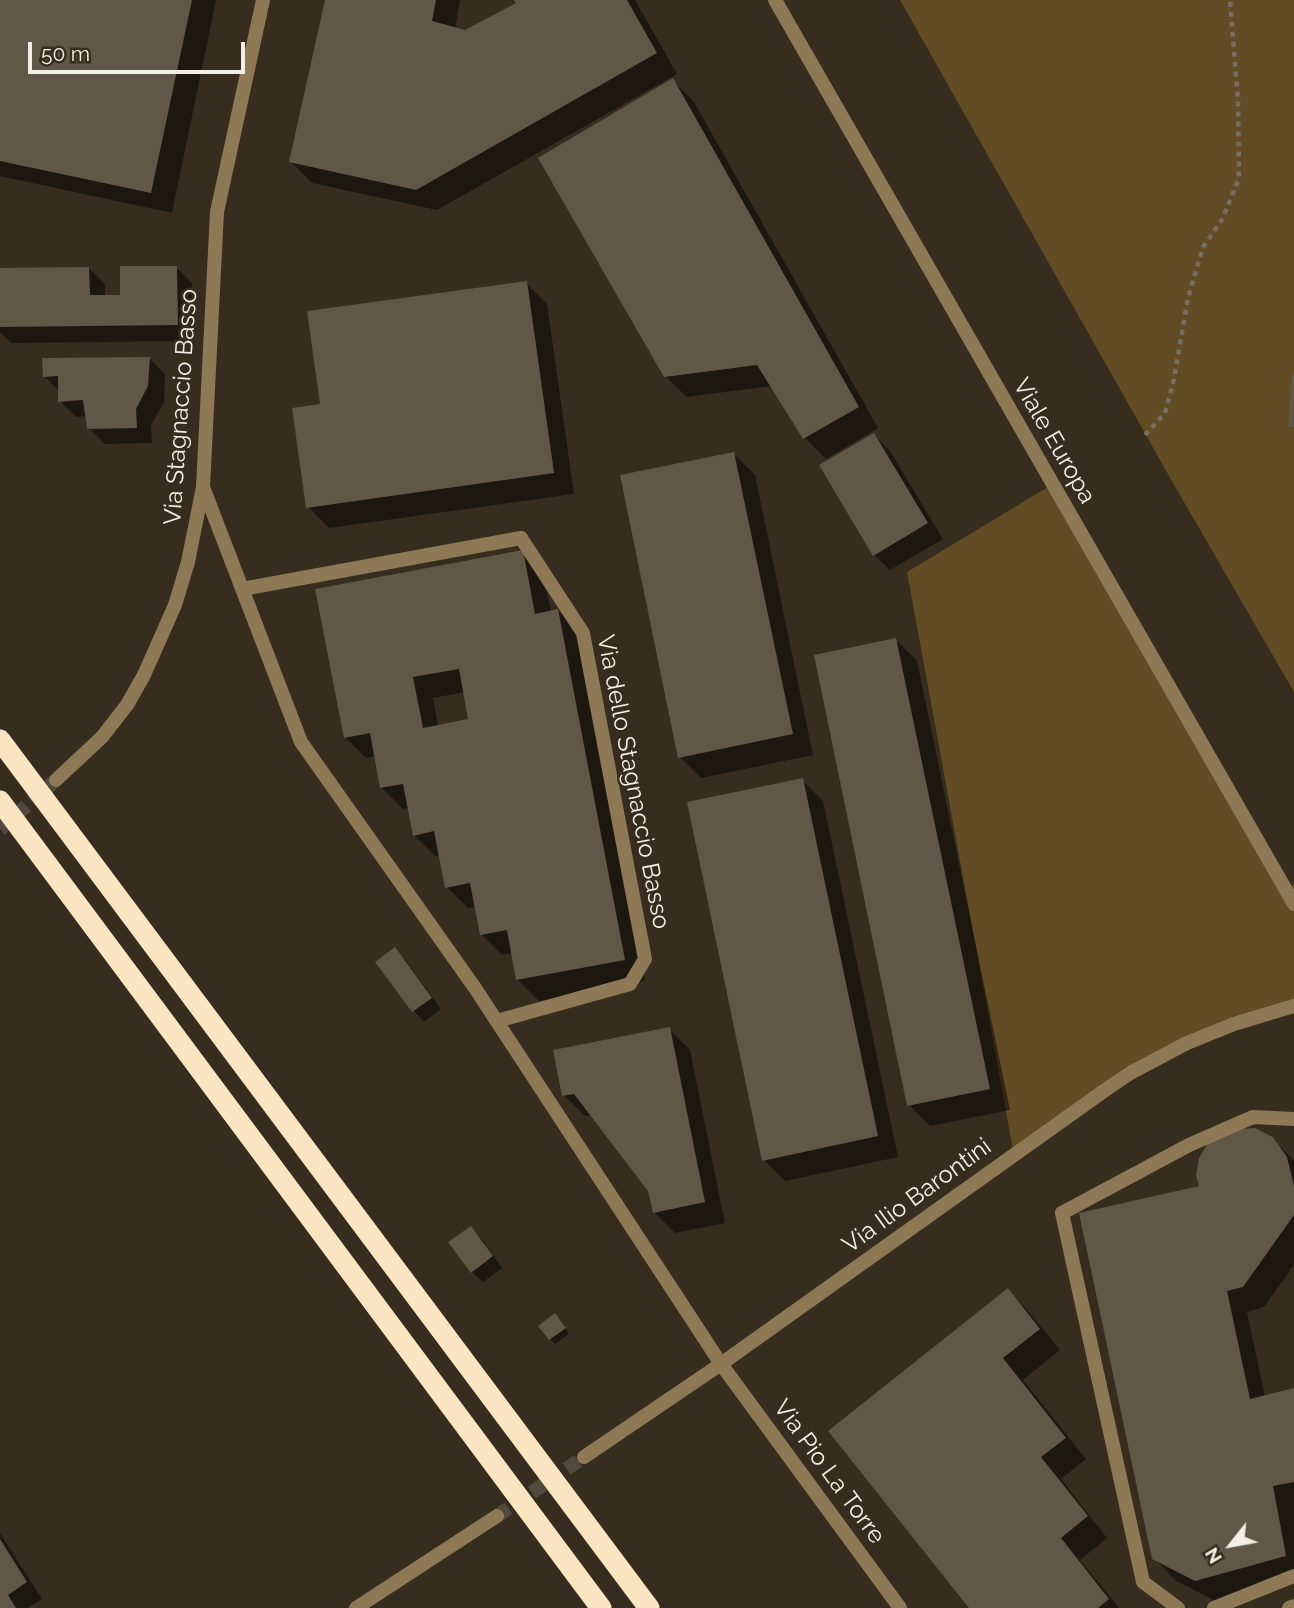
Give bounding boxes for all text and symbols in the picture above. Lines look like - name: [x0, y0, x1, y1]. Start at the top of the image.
- scale bar: [32, 28, 248, 72]
- text: 50 m: [41, 41, 90, 66]
- street label: Via Stagnaccio Basso: [158, 288, 204, 526]
- street label: Viale Europa: [1006, 373, 1102, 509]
- street label: Via dello Stagnaccio Basso: [590, 633, 676, 931]
- street label: Via Ilio Barontini: [837, 1132, 997, 1260]
- street label: Via Pio La Torre: [767, 1394, 891, 1550]
- north arrow: [1196, 1510, 1266, 1580]
- text: N: [1200, 1544, 1226, 1568]

